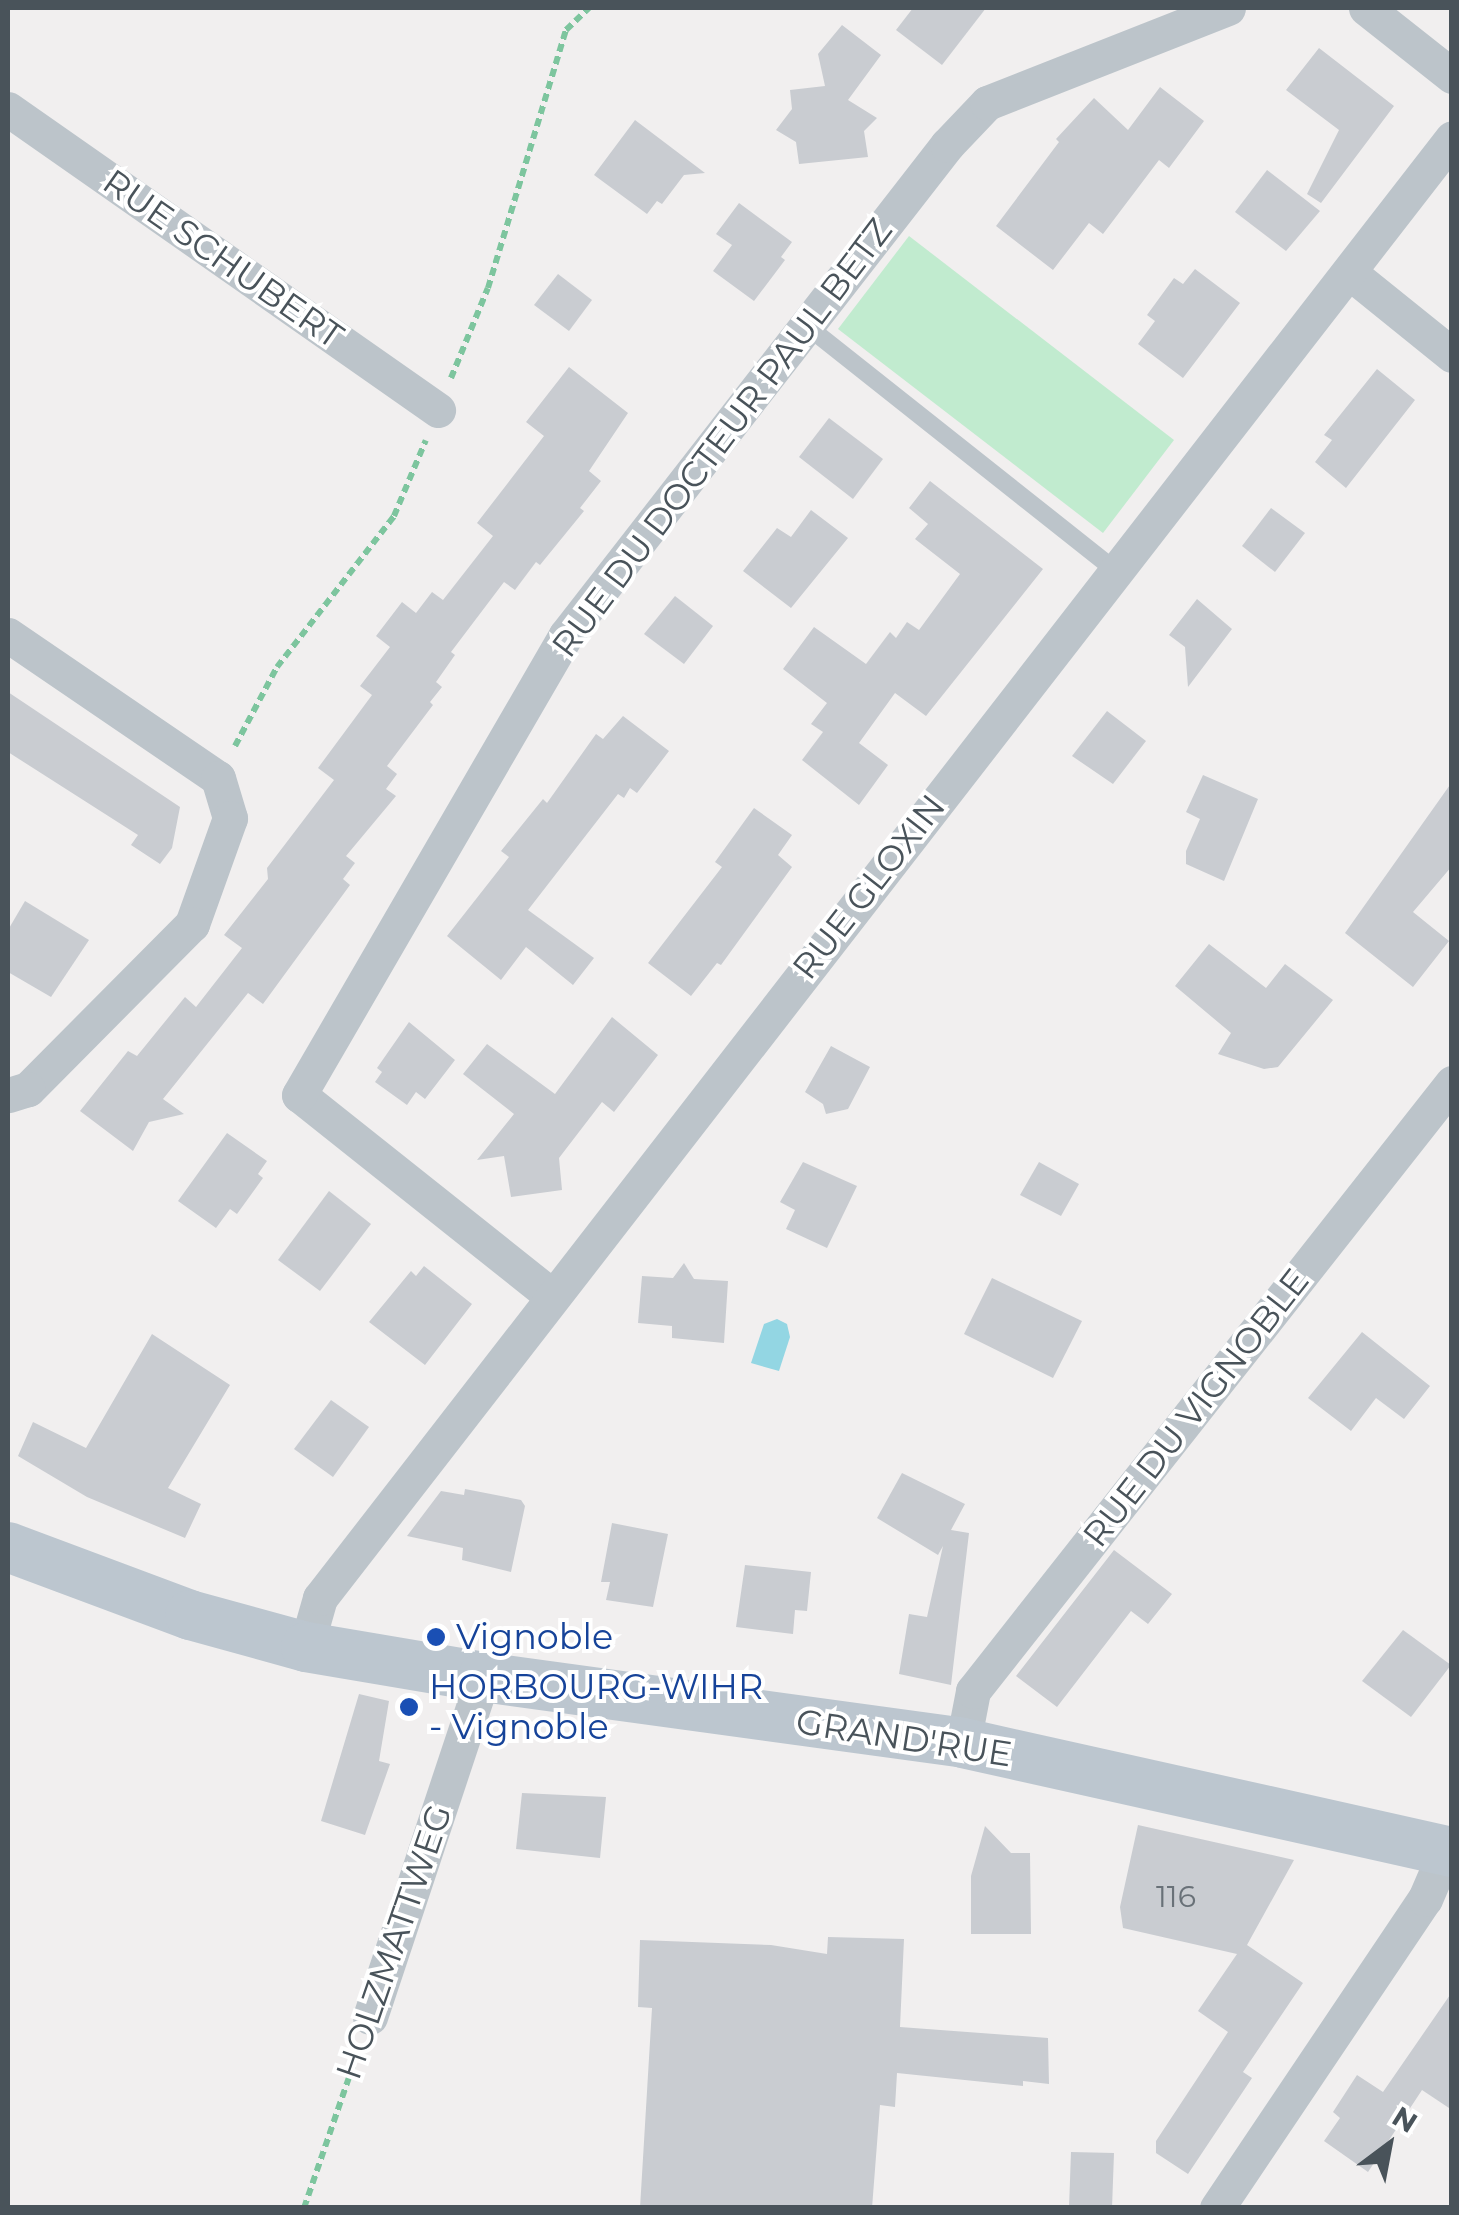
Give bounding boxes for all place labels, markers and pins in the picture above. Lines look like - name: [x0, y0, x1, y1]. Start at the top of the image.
- place label: Vignoble: [456, 1616, 613, 1658]
- marker: Vignoble: [425, 1626, 447, 1648]
- place label: HORBOURG-WIHR - Vignoble: [429, 1666, 763, 1748]
- marker: HORBOURG-WIHR - Vignoble: [398, 1696, 420, 1718]

